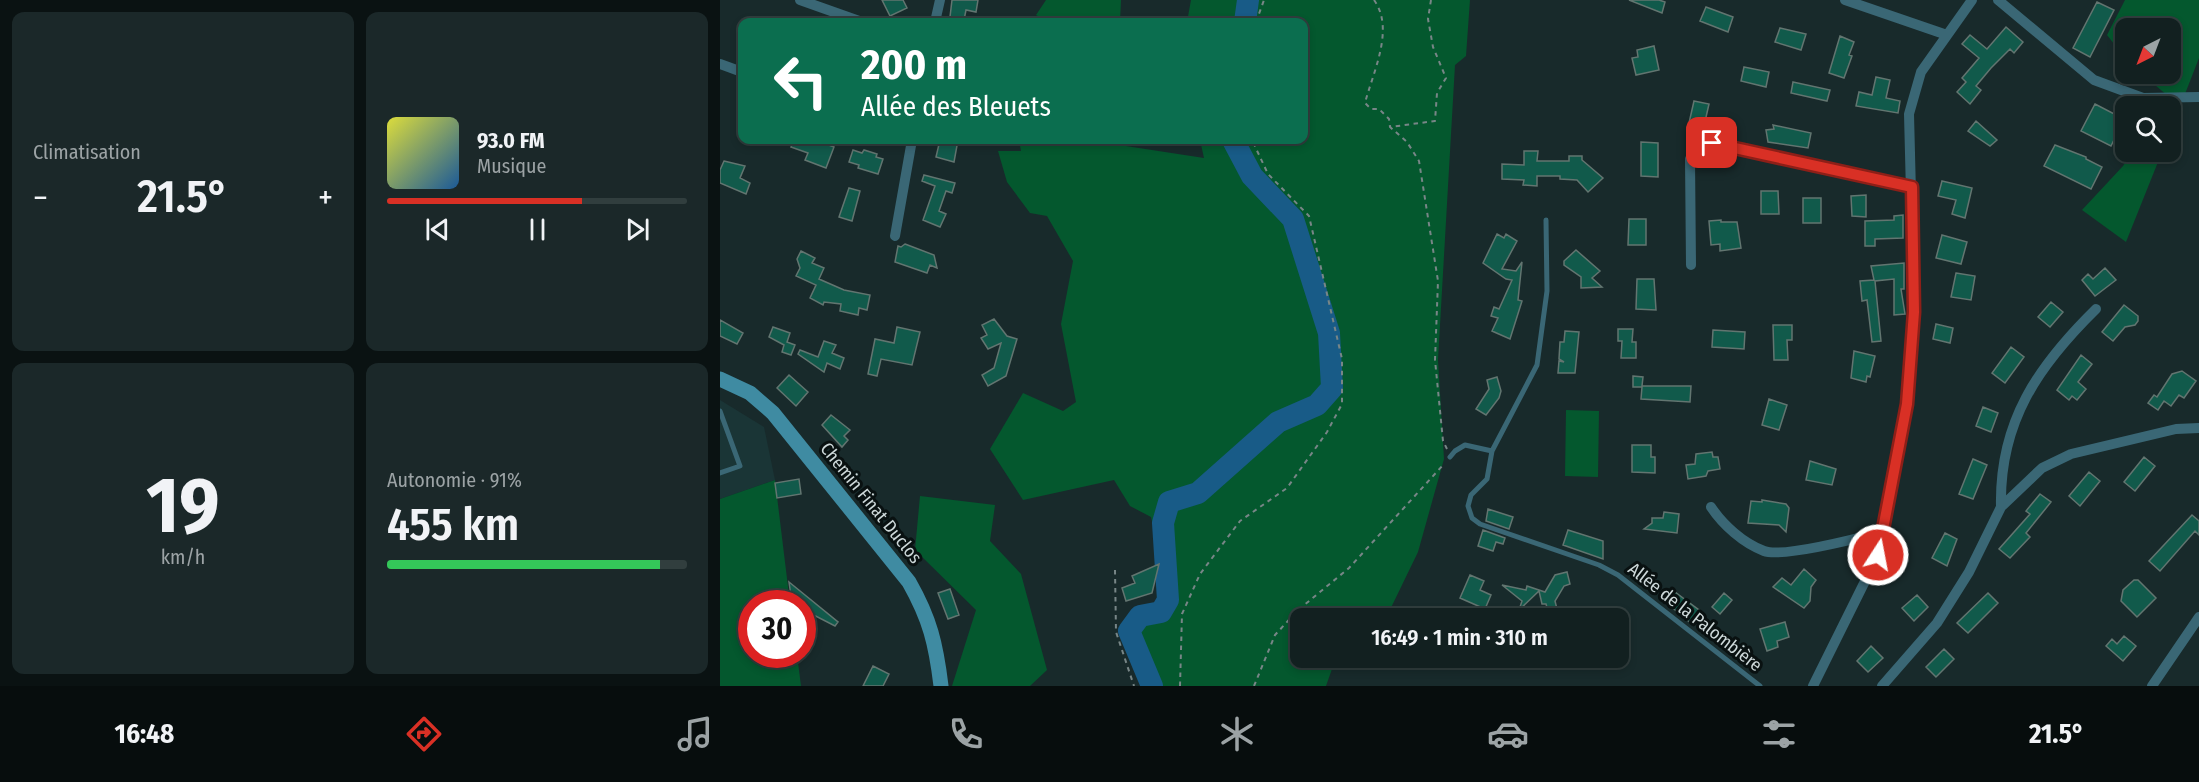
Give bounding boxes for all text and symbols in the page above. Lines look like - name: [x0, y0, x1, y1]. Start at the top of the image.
- north arrow: [2115, 18, 2181, 84]
- map controls: [2115, 18, 2181, 162]
- text: 200 m: [861, 40, 967, 90]
- icon: left: [762, 42, 840, 120]
- text: Allée des Bleuets: [861, 91, 1051, 123]
- button: search: [2115, 96, 2181, 162]
- pin: [1686, 117, 1737, 168]
- icon: arrive: [1695, 126, 1728, 159]
- text: 93.0 FM: [477, 127, 545, 154]
- text: Climatisation: [33, 140, 141, 164]
- text: Musique: [477, 154, 546, 178]
- text: 21.5°: [137, 170, 229, 224]
- text: −: [33, 178, 48, 218]
- text: +: [318, 178, 333, 218]
- icon: previous: [421, 213, 454, 246]
- icon: pause: [521, 213, 554, 246]
- icon: next: [621, 213, 654, 246]
- street label: Chemin Finat Duclos: [816, 438, 927, 568]
- text: 19: [146, 459, 220, 553]
- text: Autonomie · 91%: [387, 468, 522, 492]
- text: 455 km: [387, 498, 519, 552]
- position arrow: [1846, 523, 1910, 587]
- text: km/h: [161, 545, 205, 569]
- street label: Allée de la Palombière: [1624, 558, 1767, 676]
- speed limit sign: 30: [738, 590, 816, 668]
- text: 16:49 · 1 min · 310 m: [1371, 624, 1548, 651]
- icon: directions: [403, 713, 445, 755]
- icon: music: [674, 713, 716, 755]
- icon: phone: [945, 713, 987, 755]
- icon: climate: [1216, 713, 1258, 755]
- icon: car: [1487, 713, 1529, 755]
- icon: filters: [1758, 713, 1800, 755]
- text: 16:48: [114, 718, 174, 750]
- text: 21.5°: [2029, 718, 2084, 750]

